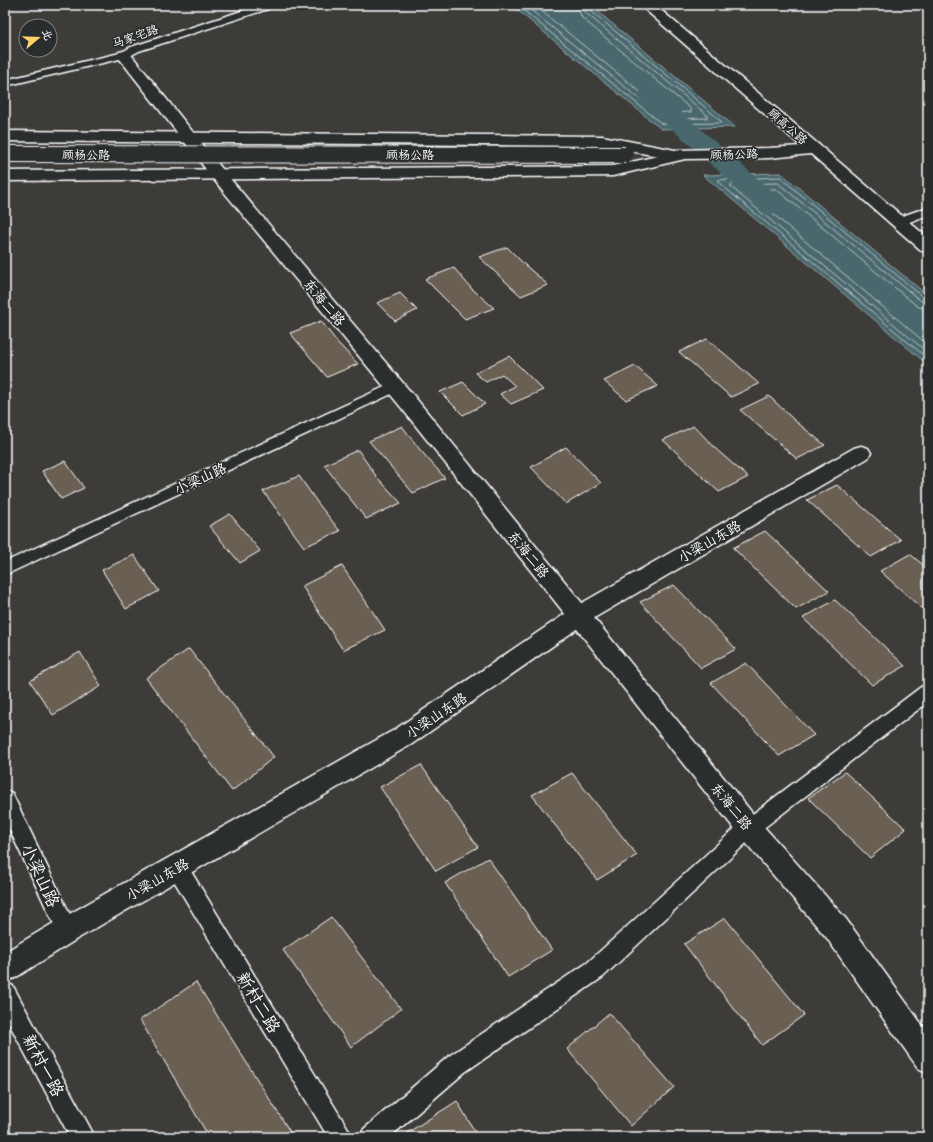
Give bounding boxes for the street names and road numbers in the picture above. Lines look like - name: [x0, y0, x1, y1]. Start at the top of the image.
- street label: 马家宅路: [110, 20, 160, 52]
- street label: 顾高公路: [764, 104, 812, 148]
- street label: 顾杨公路: [710, 145, 758, 163]
- street label: 顾杨公路: [62, 146, 110, 163]
- street label: 顾杨公路: [386, 146, 434, 163]
- street label: 东海二路: [300, 274, 350, 330]
- street label: 小梁山路: [171, 458, 229, 498]
- street label: 小梁山东路: [674, 515, 744, 567]
- street label: 东海二路: [504, 526, 554, 582]
- street label: 小梁山东路: [402, 688, 470, 742]
- street label: 东海二路: [707, 778, 757, 834]
- street label: 小梁山路: [16, 839, 66, 911]
- street label: 小梁山东路: [122, 853, 192, 905]
- street label: 新村二路: [232, 967, 286, 1037]
- street label: 新村一路: [18, 1030, 70, 1100]

